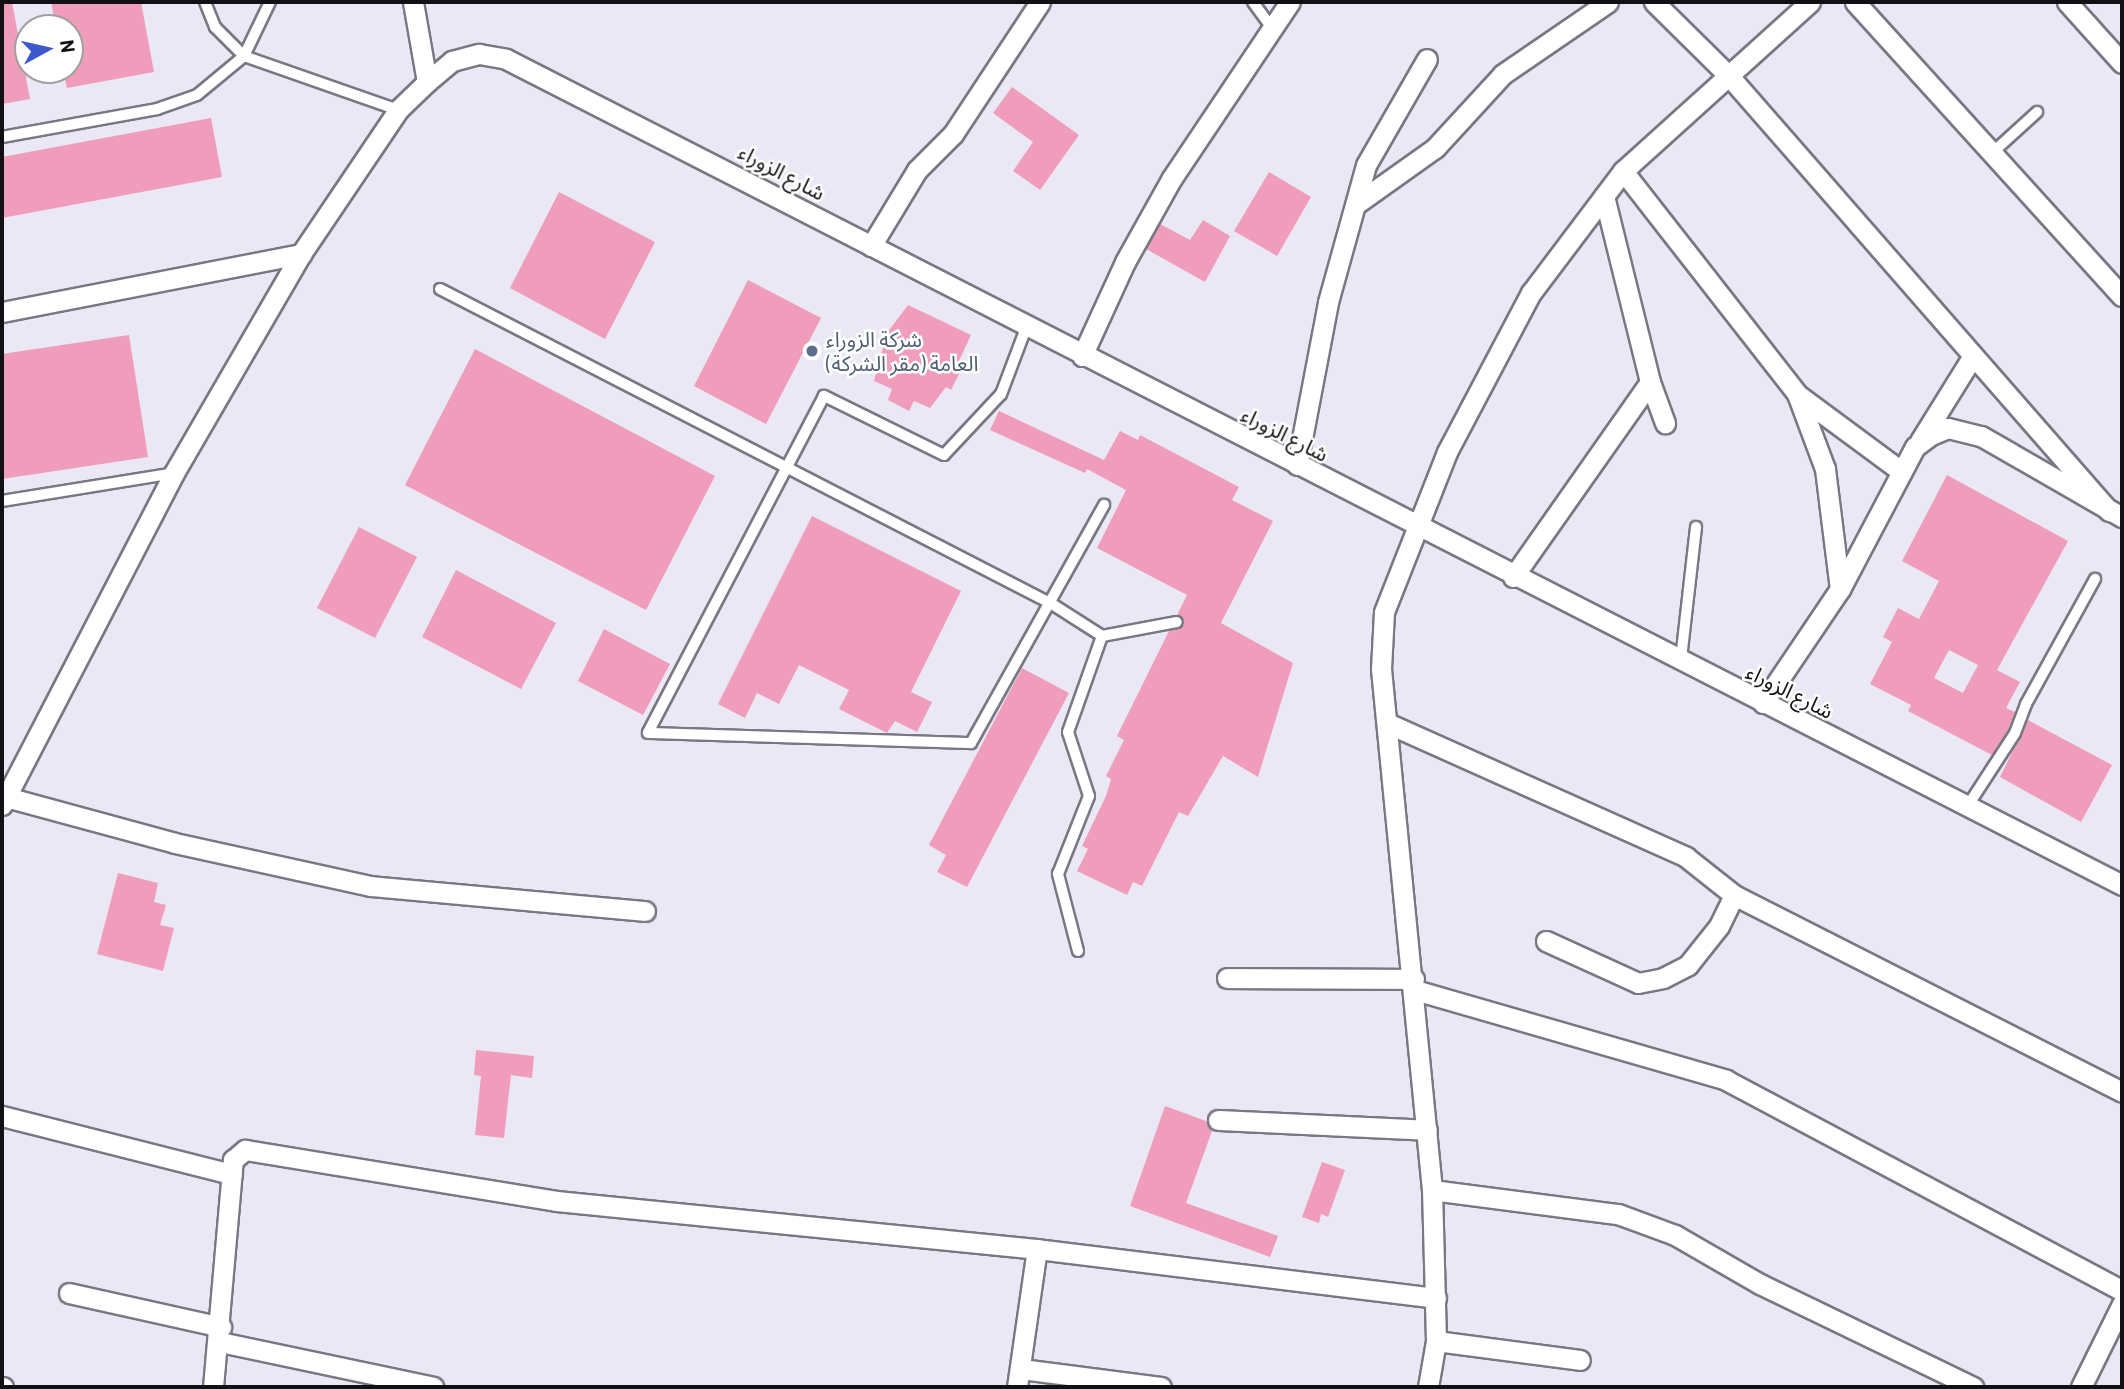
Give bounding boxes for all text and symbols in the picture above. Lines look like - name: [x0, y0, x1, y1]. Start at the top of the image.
- north arrow: [14, 14, 84, 84]
- text: N: [56, 38, 81, 54]
- street label: شارع الزوراء: [735, 139, 829, 205]
- place label: شركة الزوراء العامة (مقر الشركة): [826, 326, 978, 376]
- marker: شركة الزوراء العامة (مقر الشركة): [804, 343, 820, 359]
- street label: شارع الزوراء: [1237, 401, 1333, 467]
- street label: شارع الزوراء: [1742, 658, 1838, 724]

